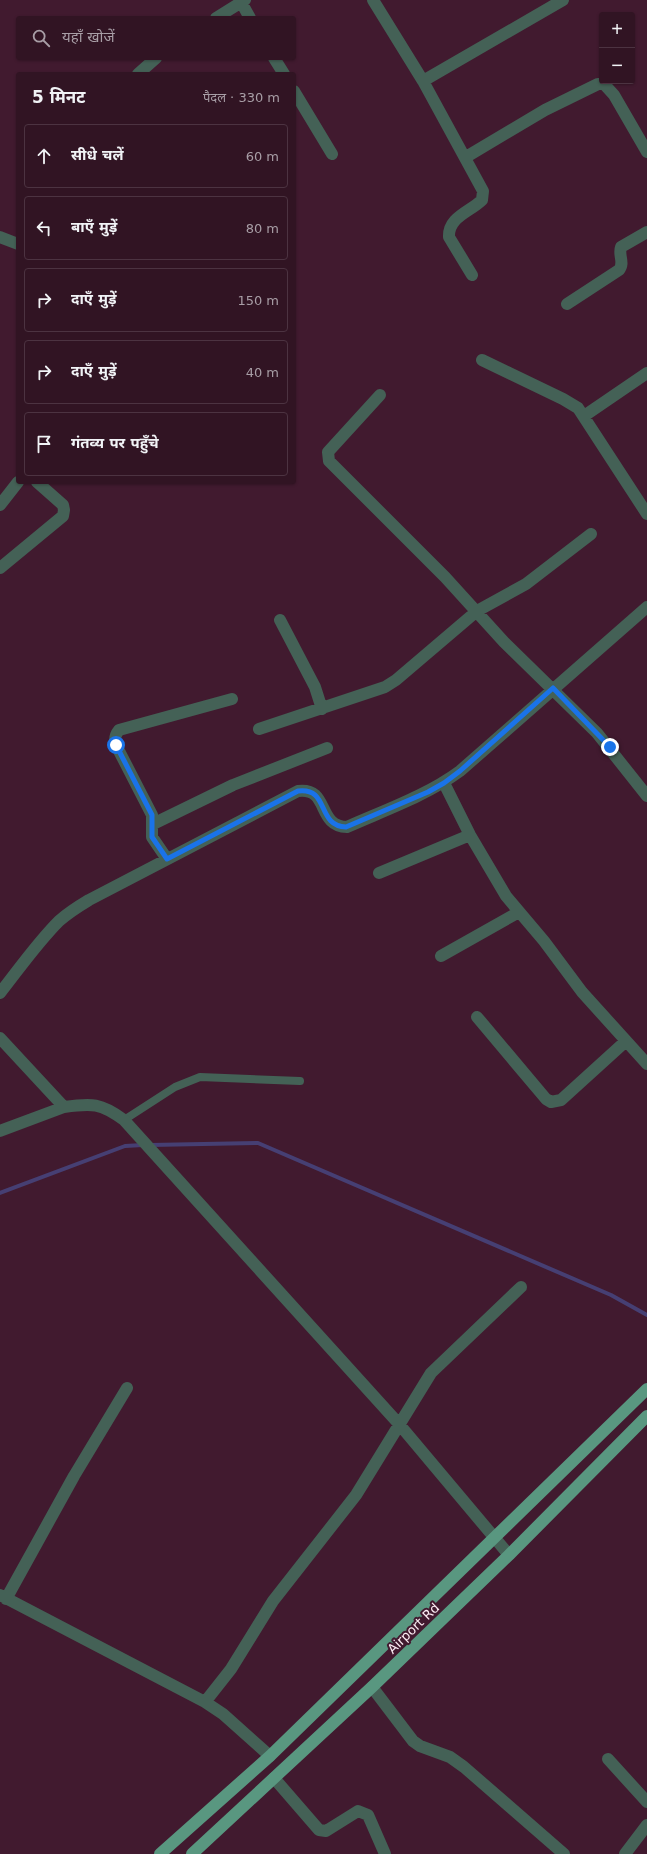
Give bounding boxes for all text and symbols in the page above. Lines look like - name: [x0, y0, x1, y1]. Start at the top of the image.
- map controls: [599, 12, 635, 84]
- button: +: [599, 12, 635, 48]
- search box: [16, 16, 296, 60]
- icon: search: [30, 27, 52, 49]
- text: यहाँ खोजें: [62, 28, 115, 46]
- button: −: [599, 48, 635, 84]
- text: 5 मिनट: [32, 87, 85, 107]
- text: पैदल · 330 m: [203, 90, 280, 105]
- icon: ahead: [33, 145, 55, 167]
- text: सीधे चलें: [71, 146, 124, 164]
- text: 60 m: [246, 149, 279, 164]
- icon: left: [33, 217, 55, 239]
- text: बाएँ मुड़ें: [71, 218, 117, 236]
- text: 80 m: [246, 221, 279, 236]
- icon: right: [33, 289, 55, 311]
- text: दाएँ मुड़ें: [71, 290, 117, 308]
- text: 150 m: [237, 293, 279, 308]
- icon: right: [33, 361, 55, 383]
- text: दाएँ मुड़ें: [71, 362, 117, 380]
- text: 40 m: [246, 365, 279, 380]
- icon: arrive: [33, 433, 55, 455]
- text: गंतव्य पर पहुँचे: [71, 434, 159, 452]
- route start: [107, 736, 125, 754]
- route end: [601, 738, 619, 756]
- street label: Airport Rd: [384, 1600, 442, 1657]

